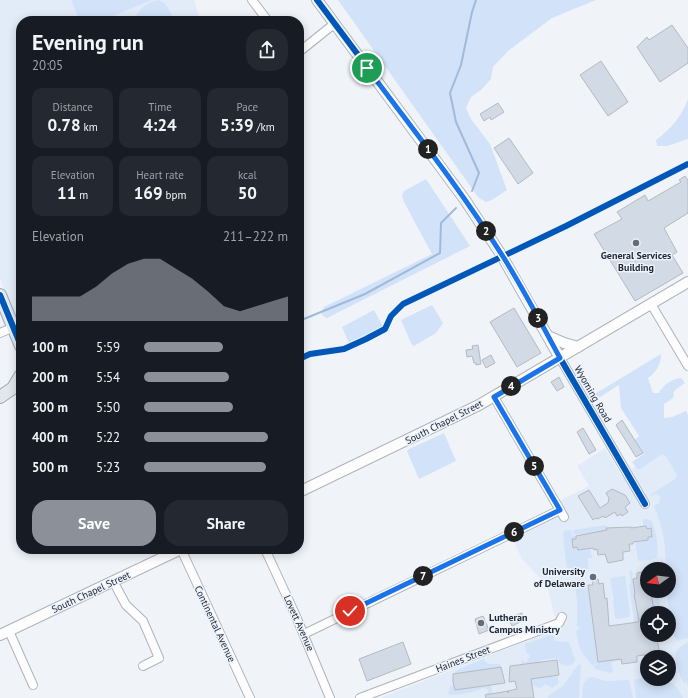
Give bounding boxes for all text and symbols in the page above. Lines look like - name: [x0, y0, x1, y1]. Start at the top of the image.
- text: Evening run: [32, 28, 144, 56]
- button: share: [246, 29, 288, 71]
- pin: [350, 51, 384, 85]
- text: 20:05: [32, 57, 63, 74]
- icon: arrive: [356, 57, 378, 79]
- text: Distance: [53, 100, 93, 114]
- text: Time: [148, 100, 172, 114]
- text: Pace: [237, 100, 258, 114]
- text: 0.78: [48, 114, 81, 136]
- text: 4:24: [143, 114, 177, 136]
- text: 5:39: [220, 114, 254, 136]
- text: km: [81, 120, 98, 134]
- text: /km: [254, 120, 275, 134]
- pin: 1: [418, 139, 438, 159]
- text: 1: [425, 142, 431, 156]
- text: Elevation: [51, 168, 95, 182]
- text: Heart rate: [136, 168, 184, 182]
- text: kcal: [238, 168, 257, 182]
- text: 11: [57, 182, 76, 204]
- text: 169: [134, 182, 163, 204]
- text: 50: [238, 182, 257, 204]
- text: m: [76, 188, 88, 202]
- text: bpm: [163, 188, 186, 202]
- pin: 2: [476, 221, 496, 241]
- text: 2: [483, 224, 489, 238]
- text: Elevation: [32, 228, 84, 245]
- text: 211–222 m: [223, 228, 288, 245]
- marker: General Services Building: [631, 238, 641, 248]
- place label: General Services Building: [601, 249, 671, 274]
- pin: 3: [528, 308, 548, 328]
- text: 3: [535, 311, 541, 325]
- text: 100 m: [32, 339, 68, 356]
- text: 5:59: [96, 339, 120, 356]
- street label: Wyoming Road: [571, 363, 615, 425]
- text: 200 m: [32, 369, 68, 386]
- text: 5:54: [96, 369, 120, 386]
- pin: 4: [501, 376, 521, 396]
- text: 4: [508, 379, 514, 393]
- street label: South Chapel Street: [403, 397, 486, 447]
- text: 300 m: [32, 399, 68, 416]
- text: 5:50: [96, 399, 120, 416]
- text: 400 m: [32, 429, 68, 446]
- text: 5:22: [96, 429, 120, 446]
- pin: 5: [524, 456, 544, 476]
- text: 500 m: [32, 459, 68, 476]
- text: 5:23: [96, 459, 120, 476]
- text: 5: [531, 459, 537, 473]
- button: Save: [32, 500, 156, 546]
- button: Share: [164, 500, 288, 546]
- pin: 6: [504, 522, 524, 542]
- text: 6: [511, 525, 517, 539]
- north arrow: [640, 562, 676, 598]
- map controls: [640, 562, 676, 686]
- place label: University of Delaware: [534, 565, 585, 590]
- pin: 7: [413, 566, 433, 586]
- street label: South Chapel Street: [50, 568, 133, 616]
- text: 7: [420, 569, 426, 583]
- marker: University of Delaware: [588, 572, 598, 582]
- street label: Continental Avenue: [192, 584, 238, 664]
- street label: Lovett Avenue: [281, 593, 317, 653]
- pin: [333, 594, 367, 628]
- icon: check: [339, 600, 361, 622]
- button: locate: [640, 606, 676, 642]
- place label: Lutheran Campus Ministry: [489, 611, 560, 636]
- marker: Lutheran Campus Ministry: [476, 618, 486, 628]
- street label: Haines Street: [434, 642, 493, 675]
- button: layers: [640, 650, 676, 686]

